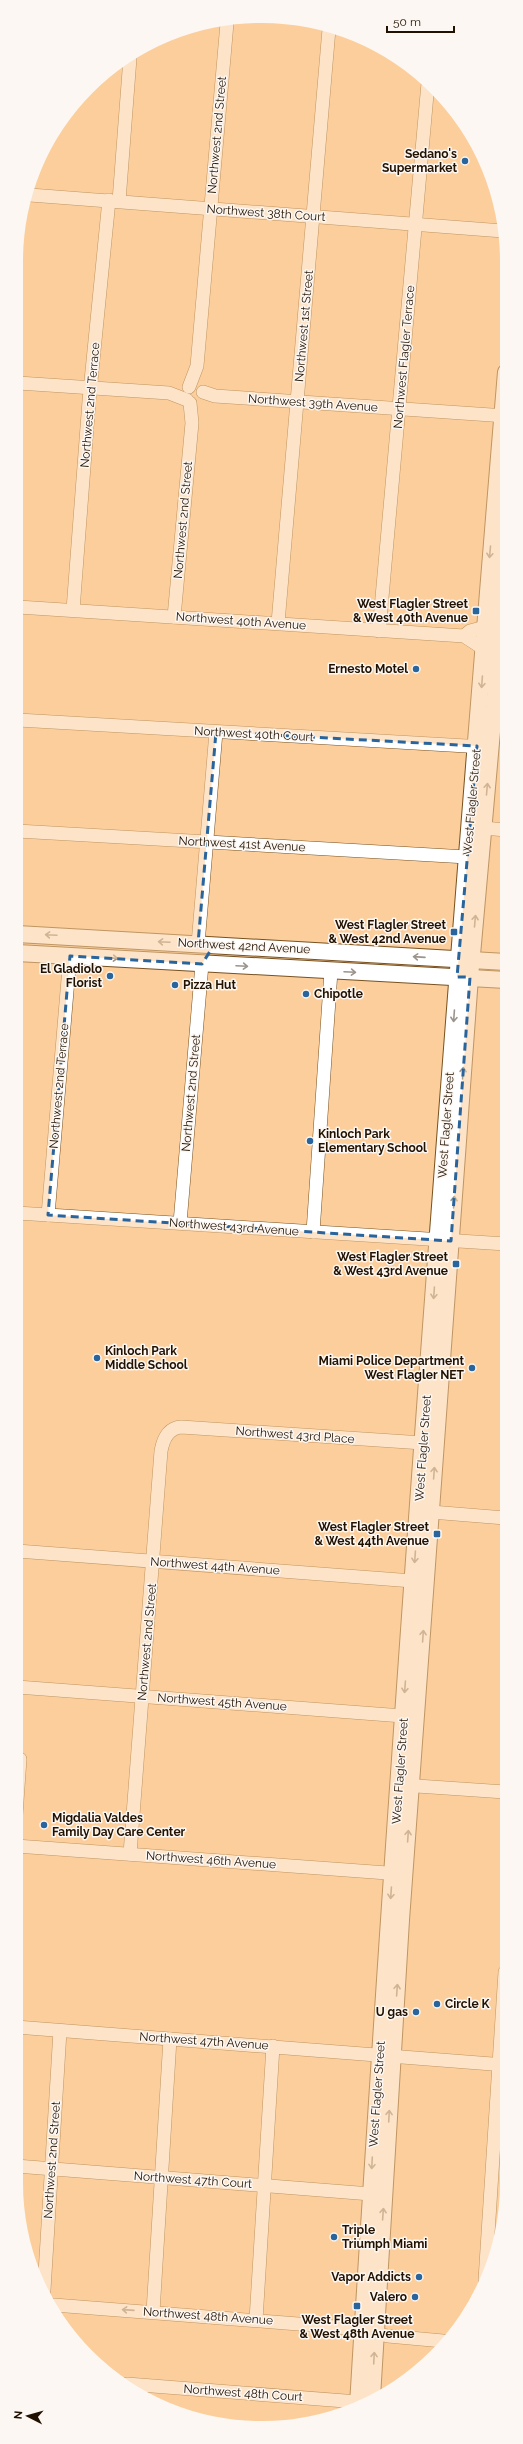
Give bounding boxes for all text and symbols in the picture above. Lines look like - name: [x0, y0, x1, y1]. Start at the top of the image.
- scale bar: [387, 8, 454, 34]
- text: 50 m: [393, 15, 421, 29]
- street label: Northwest 2nd Street: [205, 76, 229, 194]
- place label: Sedano's Supermarket: [382, 147, 457, 175]
- marker: Sedano's Supermarket: [460, 156, 470, 166]
- street label: Northwest 38th Court: [206, 202, 326, 224]
- street label: Northwest 1st Street: [292, 270, 316, 382]
- street label: Northwest Flagler Terrace: [391, 285, 417, 429]
- street label: Northwest 2nd Terrace: [78, 342, 102, 468]
- street label: Northwest 39th Avenue: [248, 391, 378, 415]
- street label: Northwest 2nd Street: [171, 461, 195, 579]
- one-way arrow: [487, 545, 494, 558]
- place label: West Flagler Street & West 40th Avenue: [353, 597, 468, 625]
- marker: West Flagler Street & West 40th Avenue: [471, 606, 481, 616]
- street label: Northwest 40th Avenue: [175, 609, 307, 633]
- place label: Ernesto Motel: [328, 662, 408, 676]
- marker: Ernesto Motel: [411, 664, 421, 674]
- one-way arrow: [479, 675, 486, 688]
- street label: Northwest 40th Court: [194, 724, 314, 744]
- street label: West Flagler Street: [460, 748, 484, 856]
- one-way arrow: [483, 783, 490, 796]
- street label: Northwest 41st Avenue: [178, 834, 306, 854]
- one-way arrow: [471, 915, 478, 928]
- place label: West Flagler Street & West 42nd Avenue: [328, 918, 446, 946]
- marker: West Flagler Street & West 42nd Avenue: [449, 927, 459, 937]
- one-way arrow: [45, 932, 58, 939]
- street label: Northwest 42nd Avenue: [177, 936, 311, 956]
- one-way arrow: [158, 938, 171, 945]
- one-way arrow: [413, 953, 426, 960]
- one-way arrow: [105, 955, 118, 962]
- place label: El Gladiolo Florist: [40, 962, 102, 990]
- one-way arrow: [235, 962, 248, 970]
- one-way arrow: [343, 968, 356, 975]
- marker: El Gladiolo Florist: [105, 971, 115, 981]
- place label: Pizza Hut: [183, 978, 236, 992]
- marker: Pizza Hut: [170, 980, 180, 990]
- place label: Chipotle: [314, 987, 363, 1001]
- marker: Chipotle: [301, 989, 311, 999]
- one-way arrow: [451, 1009, 458, 1022]
- street label: Northwest 2nd Terrace: [47, 1023, 71, 1149]
- street label: Northwest 2nd Street: [179, 1034, 203, 1152]
- one-way arrow: [460, 1067, 467, 1080]
- street label: West Flagler Street: [435, 1071, 457, 1179]
- place label: Kinloch Park Elementary School: [318, 1127, 427, 1155]
- marker: Kinloch Park Elementary School: [305, 1136, 315, 1146]
- one-way arrow: [450, 1196, 457, 1209]
- street label: Northwest 43rd Avenue: [169, 1215, 299, 1239]
- place label: West Flagler Street & West 43rd Avenue: [333, 1250, 448, 1278]
- marker: West Flagler Street & West 43rd Avenue: [451, 1259, 461, 1269]
- one-way arrow: [430, 1286, 437, 1299]
- place label: Kinloch Park Middle School: [105, 1344, 188, 1372]
- marker: Kinloch Park Middle School: [92, 1353, 102, 1363]
- place label: Miami Police Department West Flagler NET: [319, 1354, 465, 1382]
- marker: Miami Police Department West Flagler NET: [467, 1363, 477, 1373]
- street label: West Flagler Street: [412, 1394, 434, 1502]
- street label: Northwest 43rd Place: [235, 1424, 355, 1446]
- one-way arrow: [431, 1467, 438, 1480]
- place label: West Flagler Street & West 44th Avenue: [314, 1520, 429, 1548]
- marker: West Flagler Street & West 44th Avenue: [432, 1529, 442, 1539]
- one-way arrow: [411, 1550, 418, 1563]
- street label: Northwest 44th Avenue: [150, 1554, 280, 1578]
- street label: Northwest 2nd Street: [135, 1583, 159, 1701]
- one-way arrow: [419, 1630, 426, 1643]
- one-way arrow: [402, 1680, 409, 1693]
- street label: Northwest 45th Avenue: [157, 1690, 287, 1714]
- street label: West Flagler Street: [389, 1717, 411, 1825]
- place label: Migdalia Valdes Family Day Care Center: [52, 1811, 186, 1839]
- marker: Migdalia Valdes Family Day Care Center: [39, 1820, 49, 1830]
- one-way arrow: [404, 1830, 411, 1843]
- street label: Northwest 46th Avenue: [145, 1848, 277, 1872]
- one-way arrow: [387, 1886, 394, 1899]
- one-way arrow: [393, 1984, 400, 1997]
- place label: Circle K: [445, 1997, 490, 2011]
- marker: Circle K: [432, 1999, 442, 2009]
- place label: U gas: [376, 2005, 408, 2019]
- marker: U gas: [411, 2007, 421, 2017]
- street label: Northwest 47th Avenue: [139, 2029, 269, 2053]
- street label: West Flagler Street: [366, 2040, 388, 2148]
- street label: Northwest 2nd Street: [41, 2101, 63, 2219]
- one-way arrow: [385, 2110, 392, 2123]
- one-way arrow: [369, 2156, 376, 2169]
- street label: Northwest 47th Court: [133, 2169, 253, 2191]
- one-way arrow: [379, 2208, 386, 2221]
- place label: Triple Triumph Miami: [342, 2223, 427, 2251]
- marker: Triple Triumph Miami: [329, 2232, 339, 2242]
- place label: Vapor Addicts: [331, 2270, 411, 2284]
- marker: Vapor Addicts: [414, 2272, 424, 2282]
- place label: Valero: [370, 2290, 407, 2304]
- marker: Valero: [410, 2292, 420, 2302]
- marker: West Flagler Street & West 48th Avenue: [352, 2301, 362, 2311]
- street label: Northwest 48th Avenue: [143, 2304, 273, 2328]
- one-way arrow: [122, 2307, 135, 2314]
- place label: West Flagler Street & West 48th Avenue: [300, 2313, 414, 2341]
- one-way arrow: [370, 2352, 377, 2365]
- street label: Northwest 48th Court: [183, 2382, 303, 2404]
- north arrow: [8, 2396, 48, 2436]
- text: N: [12, 2410, 25, 2420]

